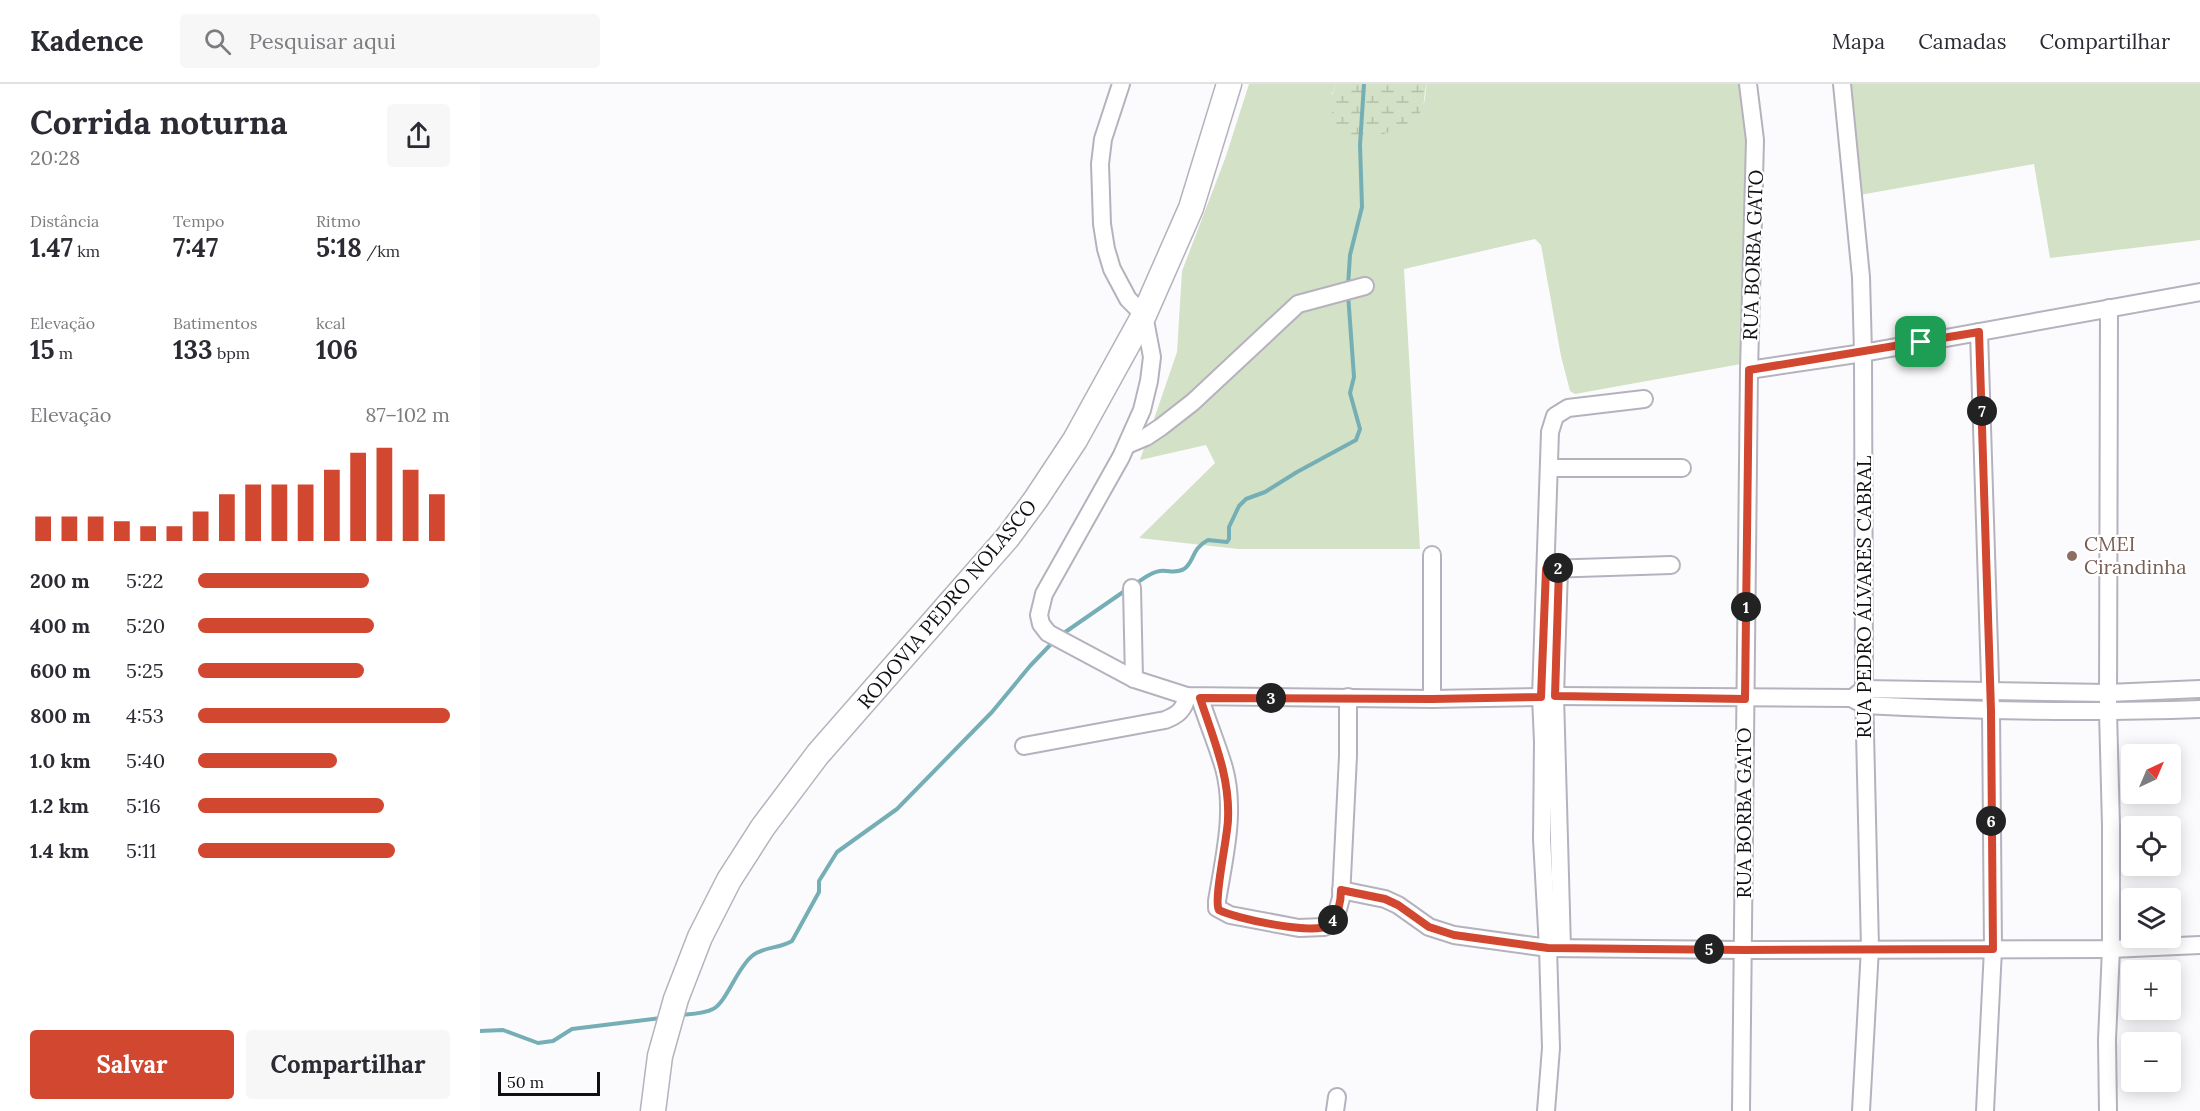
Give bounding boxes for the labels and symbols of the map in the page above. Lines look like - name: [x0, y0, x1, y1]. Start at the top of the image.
- street label: RUA BORBA GATO: [1737, 169, 1768, 341]
- pin: [1895, 316, 1946, 367]
- pin: 7: [1967, 396, 1997, 426]
- street label: RUA PEDRO ÁLVARES CABRAL: [1851, 455, 1876, 738]
- street label: RODOVIA PEDRO NOLASCO: [852, 494, 1042, 713]
- place label: CMEI Cirandinha: [2084, 531, 2187, 579]
- marker: CMEI Cirandinha: [2065, 549, 2079, 563]
- pin: 2: [1543, 553, 1573, 583]
- pin: 1: [1731, 592, 1761, 622]
- pin: 3: [1256, 683, 1286, 713]
- street label: RUA BORBA GATO: [1731, 727, 1756, 899]
- north arrow: [2121, 744, 2181, 804]
- pin: 6: [1976, 806, 2006, 836]
- pin: 4: [1318, 905, 1348, 935]
- pin: 5: [1694, 934, 1724, 964]
- scale bar: [498, 1069, 600, 1096]

